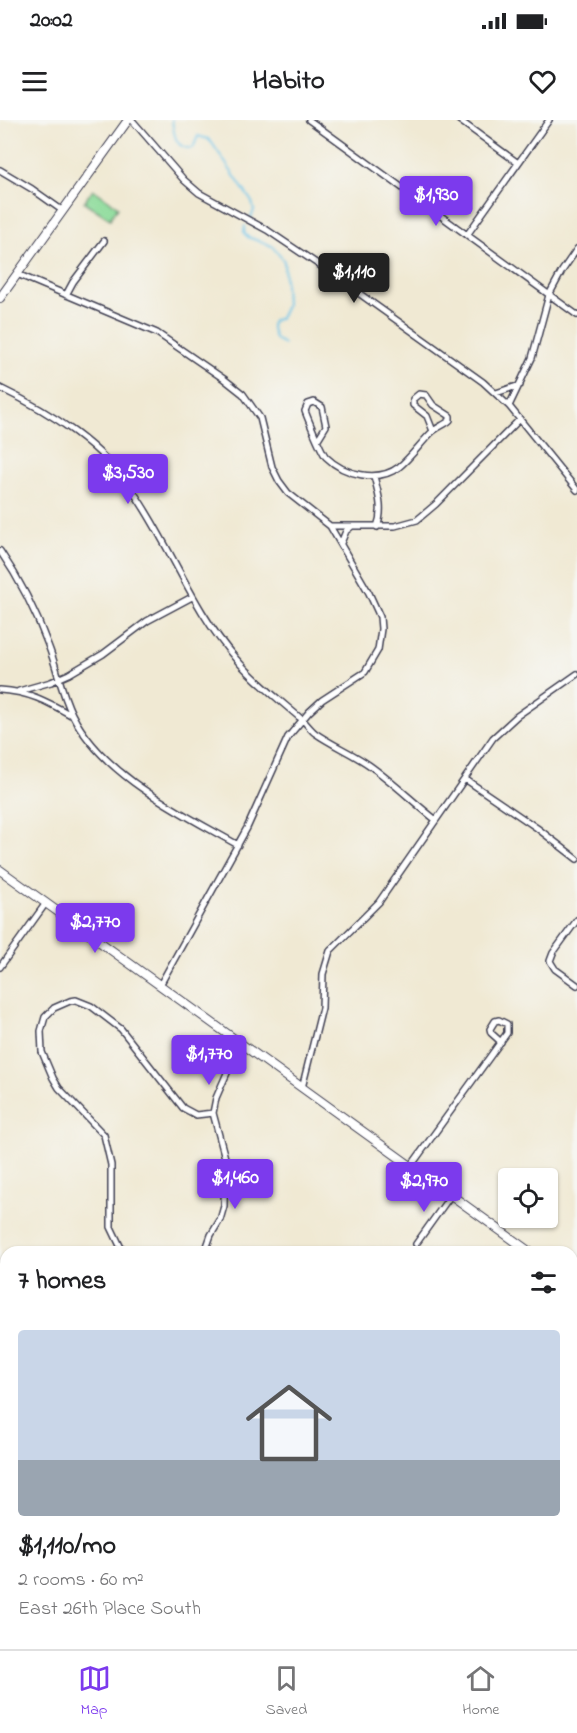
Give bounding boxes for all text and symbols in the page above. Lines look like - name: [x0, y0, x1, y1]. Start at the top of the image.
- text: 20:02: [30, 5, 73, 37]
- text: Habito: [252, 62, 325, 101]
- icon: menu: [18, 65, 51, 98]
- icon: heart: [526, 65, 559, 98]
- pin: $1,930: [387, 176, 485, 227]
- text: $1,930: [414, 181, 458, 210]
- pin: $1,110: [305, 253, 403, 304]
- text: $1,110: [332, 258, 376, 287]
- pin: $3,530: [79, 454, 177, 505]
- text: $3,530: [102, 459, 154, 488]
- pin: $2,770: [46, 903, 144, 954]
- text: $2,770: [70, 908, 120, 937]
- pin: $1,770: [160, 1035, 258, 1086]
- text: $1,770: [185, 1040, 233, 1069]
- pin: $1,460: [186, 1159, 284, 1210]
- pin: $2,970: [375, 1162, 473, 1213]
- text: $1,460: [211, 1164, 259, 1193]
- text: $2,970: [400, 1167, 448, 1196]
- map controls: [498, 1168, 558, 1228]
- button: locate: [498, 1168, 558, 1228]
- text: 7 homes: [18, 1263, 106, 1301]
- icon: filters: [527, 1266, 560, 1299]
- icon: home: [235, 1369, 343, 1477]
- text: $1,110/mo: [18, 1528, 116, 1566]
- text: 2 rooms · 60 m²: [18, 1566, 144, 1595]
- text: East 26th Place South: [18, 1595, 201, 1624]
- tab: Map: [78, 1662, 111, 1722]
- tab: Saved: [266, 1662, 307, 1722]
- tab: Home: [462, 1662, 499, 1722]

